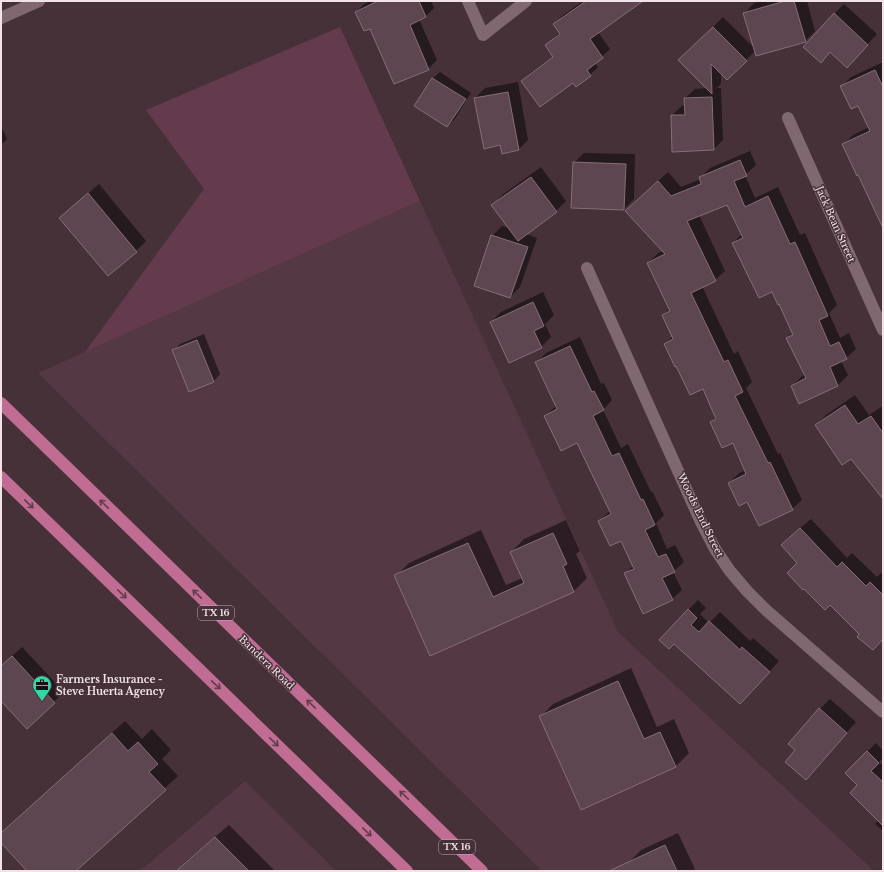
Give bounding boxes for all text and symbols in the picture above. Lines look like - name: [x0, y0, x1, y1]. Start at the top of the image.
- street label: Jack Bean Street: [812, 182, 858, 265]
- street label: Woods End Street: [674, 470, 727, 560]
- one-way arrow: [24, 499, 34, 509]
- one-way arrow: [99, 499, 109, 509]
- one-way arrow: [117, 589, 127, 599]
- one-way arrow: [192, 589, 202, 599]
- road number: TX 16: [198, 606, 234, 620]
- street label: Bandera Road: [236, 633, 297, 692]
- place label: Farmers Insurance - Steve Huerta Agency: [56, 673, 166, 698]
- office icon: Farmers Insurance - Steve Huerta Agency: [31, 674, 53, 702]
- one-way arrow: [211, 680, 221, 690]
- one-way arrow: [306, 700, 316, 709]
- one-way arrow: [269, 737, 279, 747]
- one-way arrow: [399, 790, 409, 800]
- one-way arrow: [362, 827, 372, 837]
- road number: TX 16: [439, 840, 475, 854]

